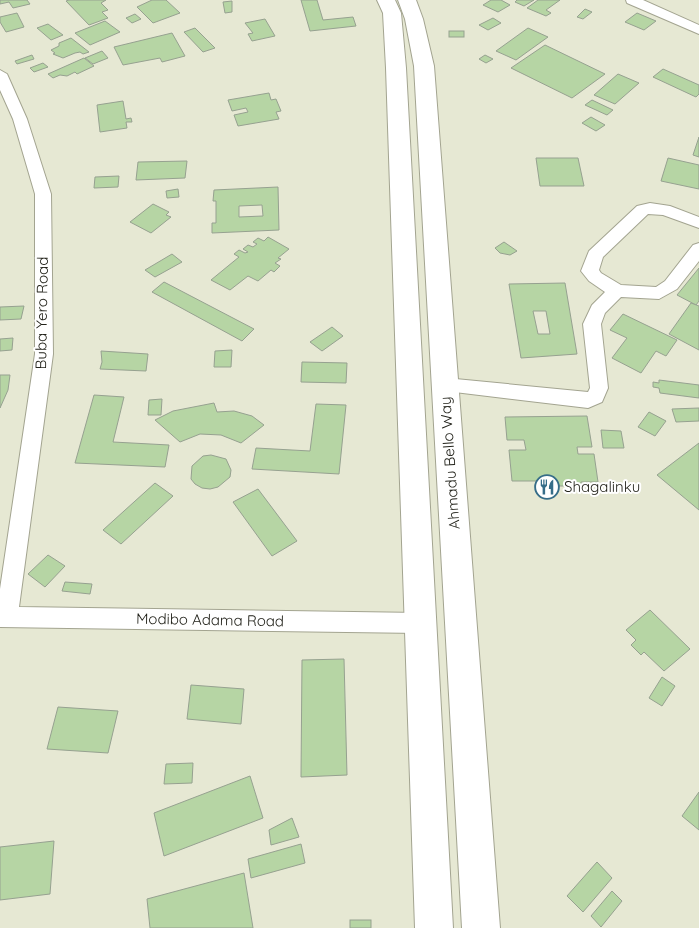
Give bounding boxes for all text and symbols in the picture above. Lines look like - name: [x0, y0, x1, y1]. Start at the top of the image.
- street label: Buba Yero Road: [31, 257, 52, 369]
- street label: Ahmadu Bello Way: [435, 396, 464, 530]
- restaurant icon: Shagalinku: [534, 474, 560, 500]
- place label: Shagalinku: [564, 477, 640, 496]
- street label: Modibo Adama Road: [136, 609, 284, 630]

